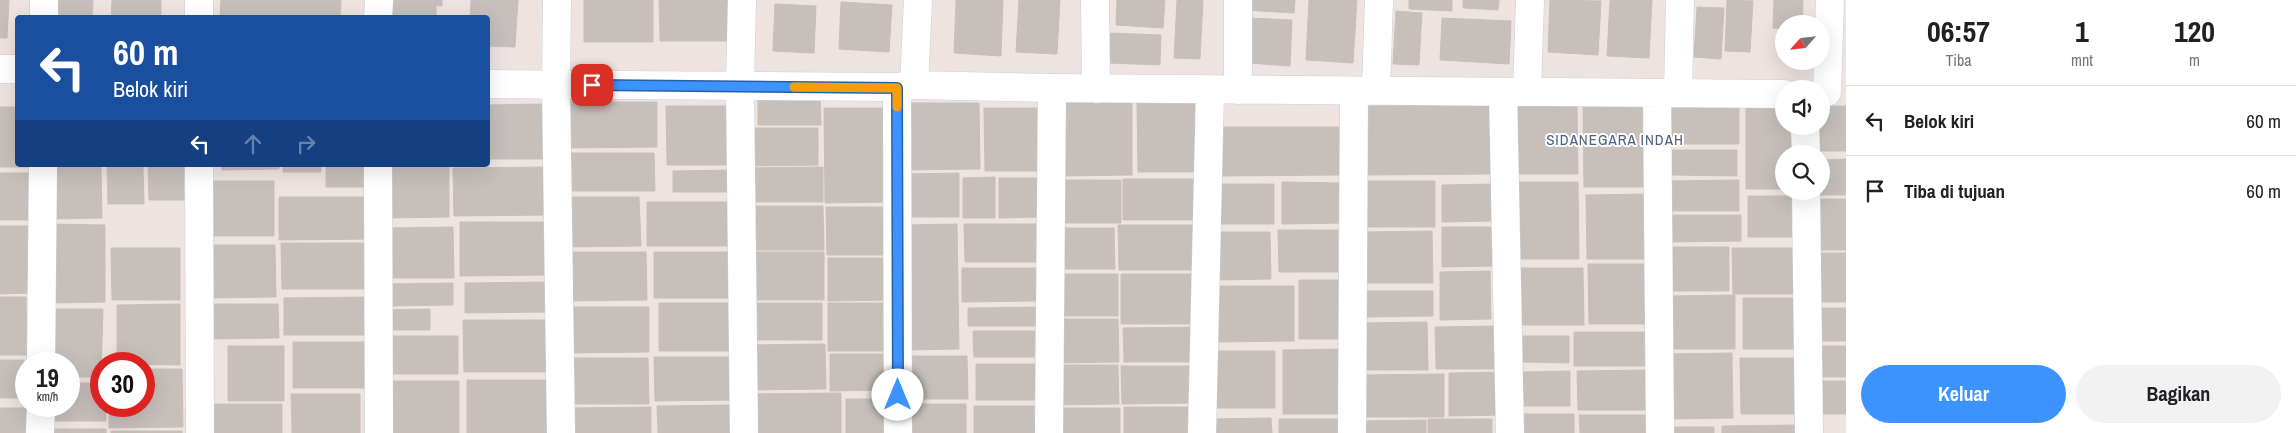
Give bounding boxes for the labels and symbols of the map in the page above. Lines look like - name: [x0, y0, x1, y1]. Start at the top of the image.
- north arrow: [1775, 15, 1830, 70]
- pin: [571, 64, 613, 106]
- district label: SIDANEGARA INDAH: [1546, 129, 1684, 150]
- speed limit sign: 30: [90, 352, 155, 417]
- position arrow: [871, 368, 923, 420]

